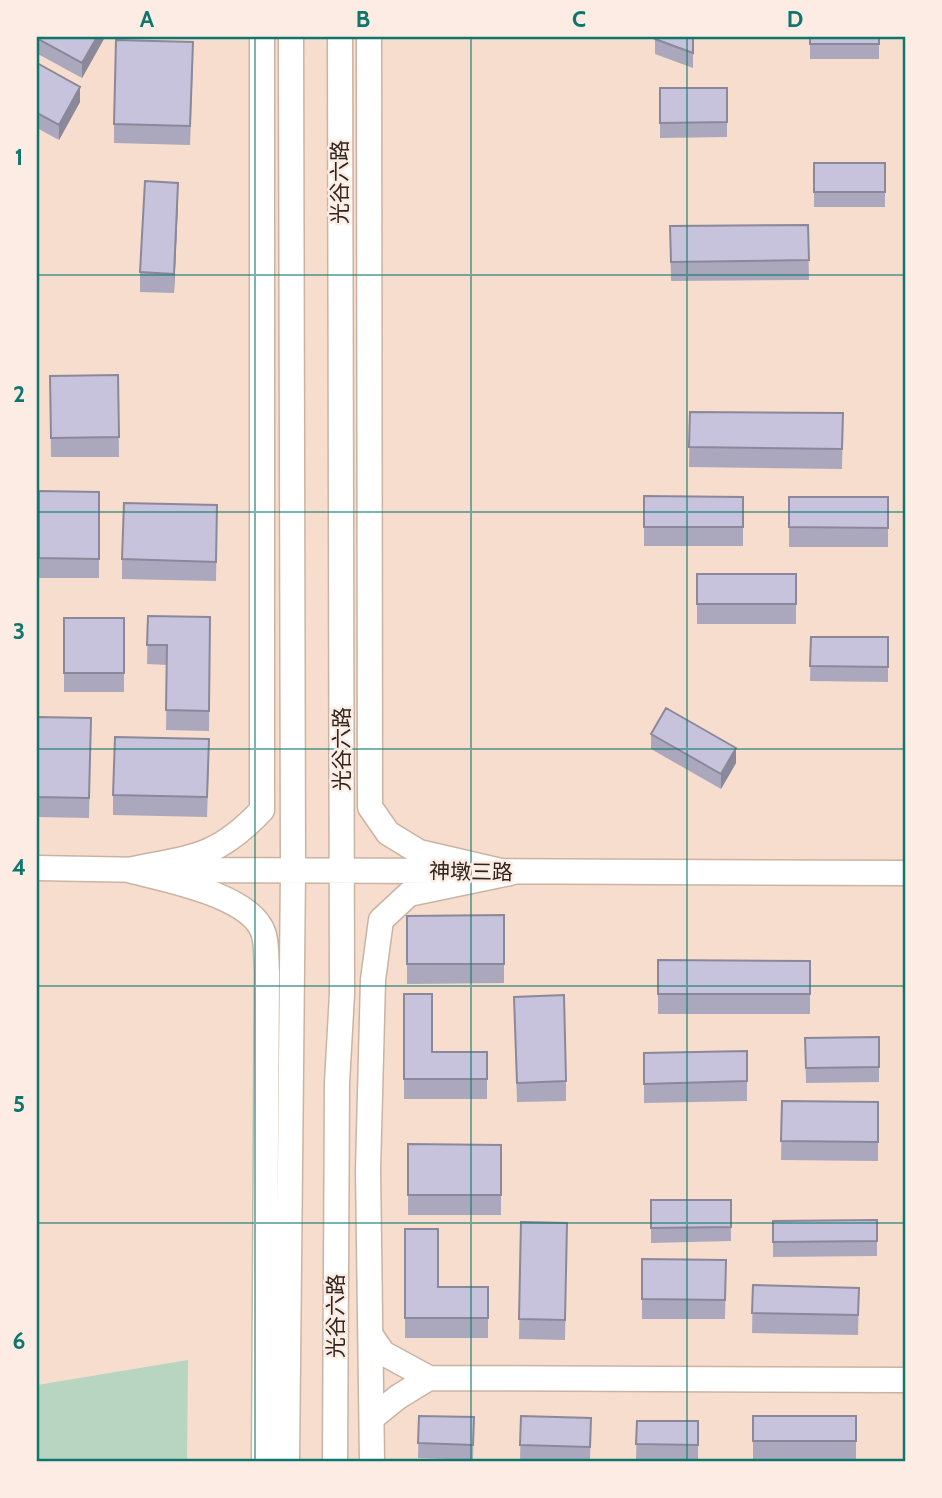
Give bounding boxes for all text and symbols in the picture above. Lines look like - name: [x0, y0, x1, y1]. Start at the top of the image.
- text: A: [140, 5, 155, 33]
- text: B: [356, 5, 370, 33]
- text: C: [572, 5, 586, 33]
- text: D: [787, 5, 803, 33]
- street label: 光谷六路: [327, 140, 352, 224]
- text: 1: [15, 143, 23, 171]
- text: 2: [13, 380, 25, 408]
- text: 3: [13, 617, 25, 645]
- street label: 光谷六路: [329, 707, 354, 791]
- text: 4: [12, 853, 26, 881]
- street label: 神墩三路: [429, 858, 513, 885]
- text: 5: [13, 1090, 25, 1118]
- street label: 光谷六路: [323, 1274, 348, 1358]
- text: 6: [13, 1327, 25, 1355]

